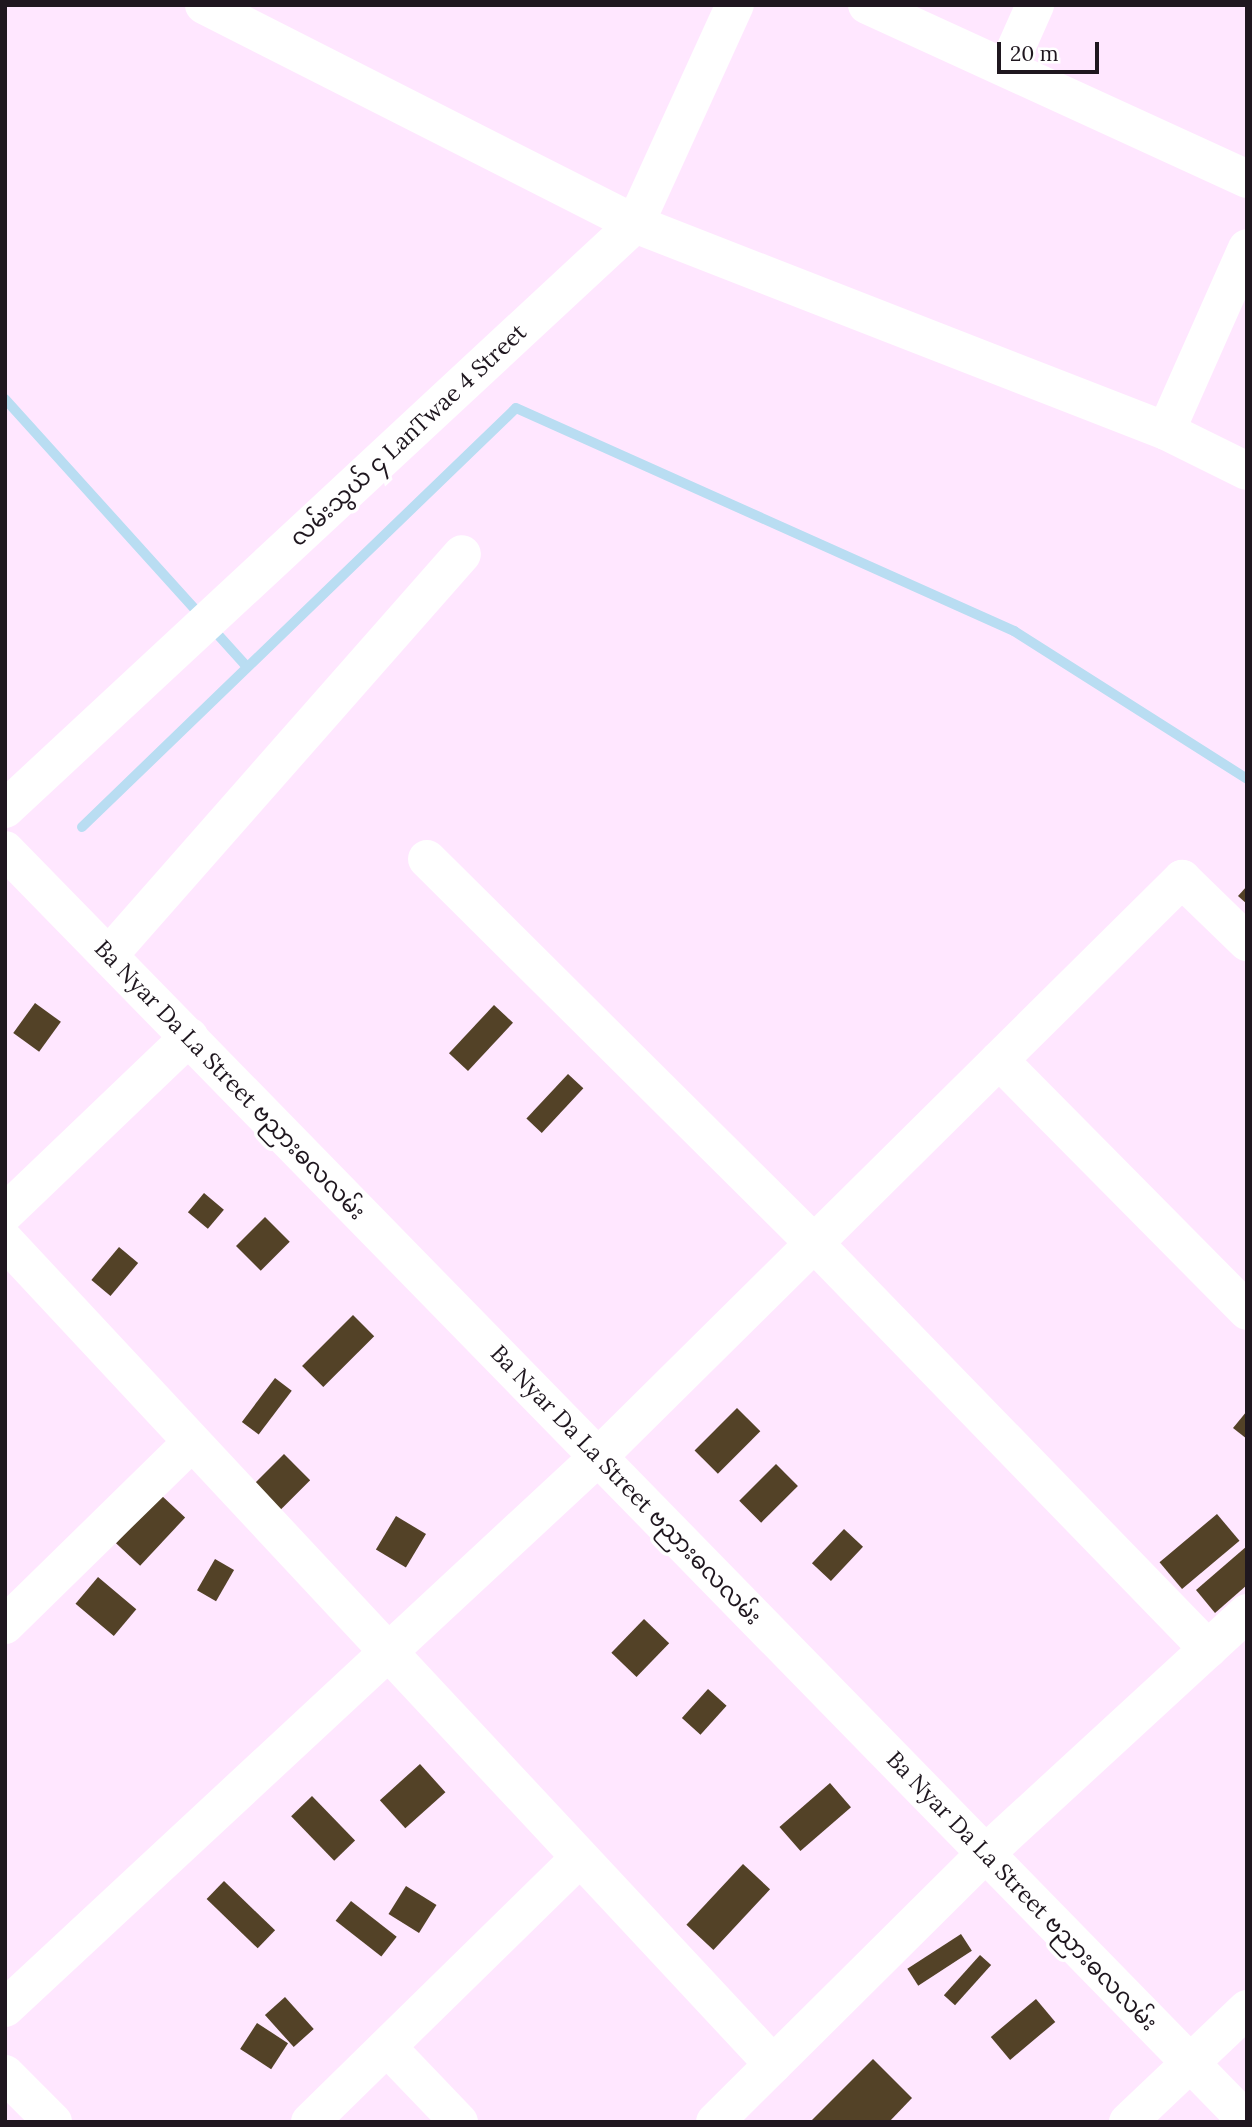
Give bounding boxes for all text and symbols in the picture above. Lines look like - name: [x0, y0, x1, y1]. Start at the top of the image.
- scale bar: [1000, 28, 1102, 72]
- text: 20 m: [1010, 40, 1059, 67]
- street label: လမ်းသွယ် ၄ LanTwae 4 Street: [284, 318, 532, 552]
- street label: Ba Nyar Da La Street ဗညားဓလလမ်း: [89, 935, 371, 1225]
- street label: Ba Nyar Da La Street ဗညားဓလလမ်း: [485, 1340, 767, 1630]
- street label: Ba Nyar Da La Street ဗညားဓလလမ်း: [881, 1746, 1163, 2036]

